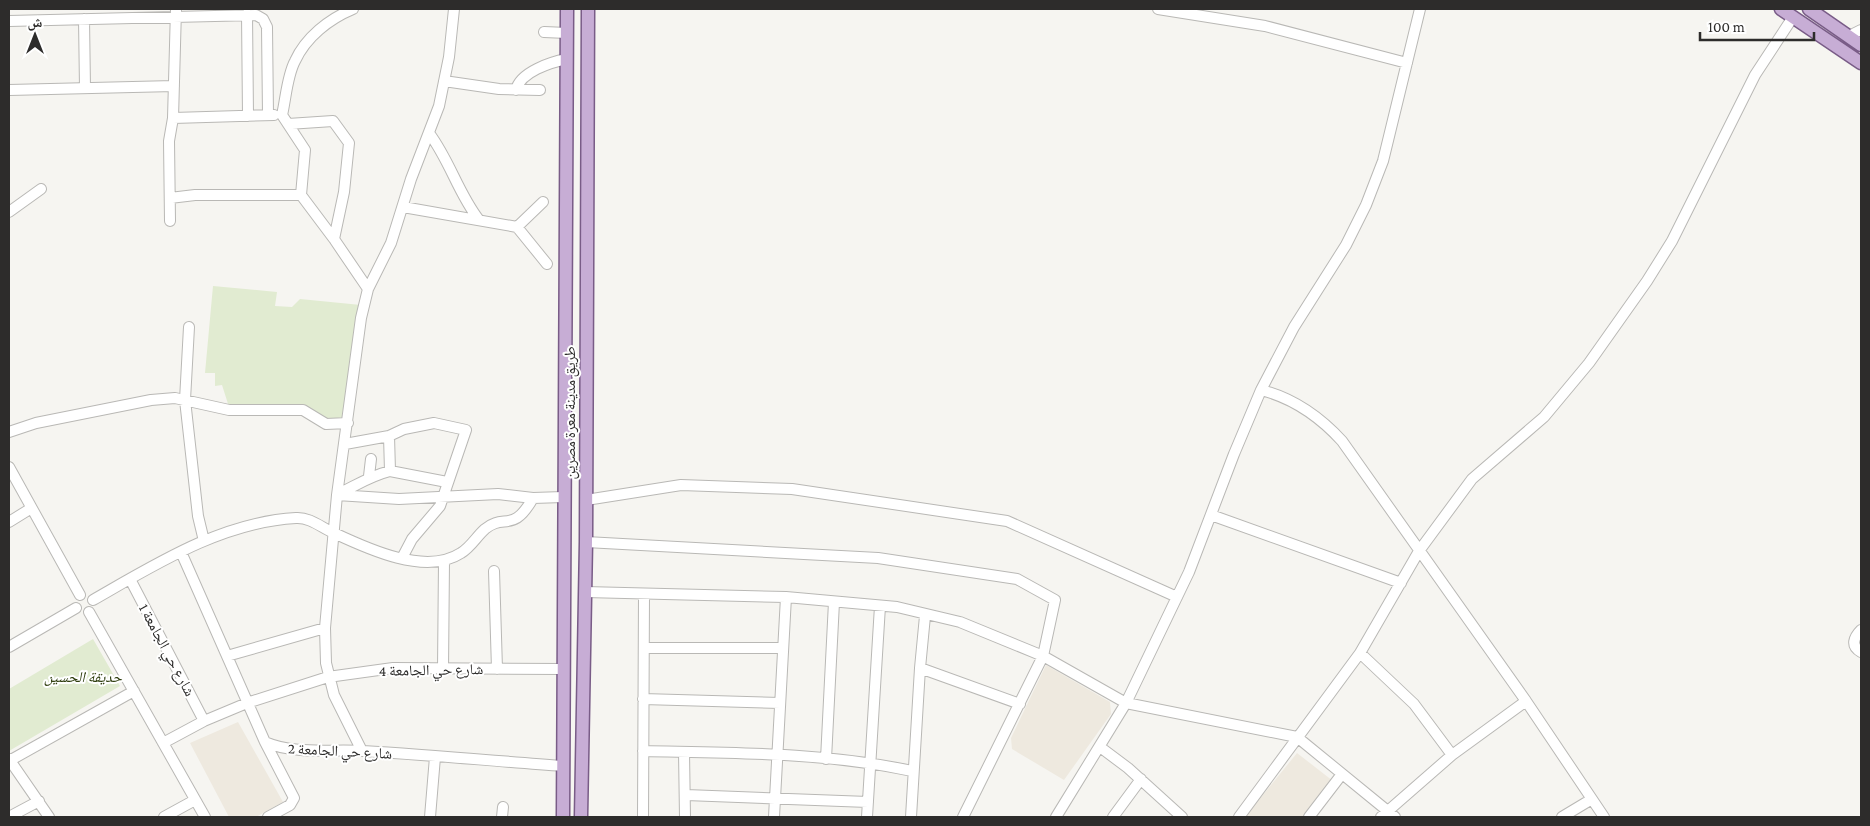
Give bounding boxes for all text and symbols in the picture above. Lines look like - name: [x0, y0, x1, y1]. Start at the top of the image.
- north arrow: [10, 10, 60, 60]
- scale bar: [1700, 10, 1814, 42]
- text: ش: [28, 14, 43, 31]
- text: 100 m: [1708, 19, 1745, 35]
- street label: طريق مدينة معرة مصرين: [562, 346, 580, 480]
- street label: شارع حي الجامعة 1: [133, 601, 198, 701]
- street label: شارع حي الجامعة 4: [378, 661, 484, 683]
- park label: حديقة الحسين: [44, 669, 122, 686]
- street label: شارع حي الجامعة 2: [287, 740, 393, 766]

